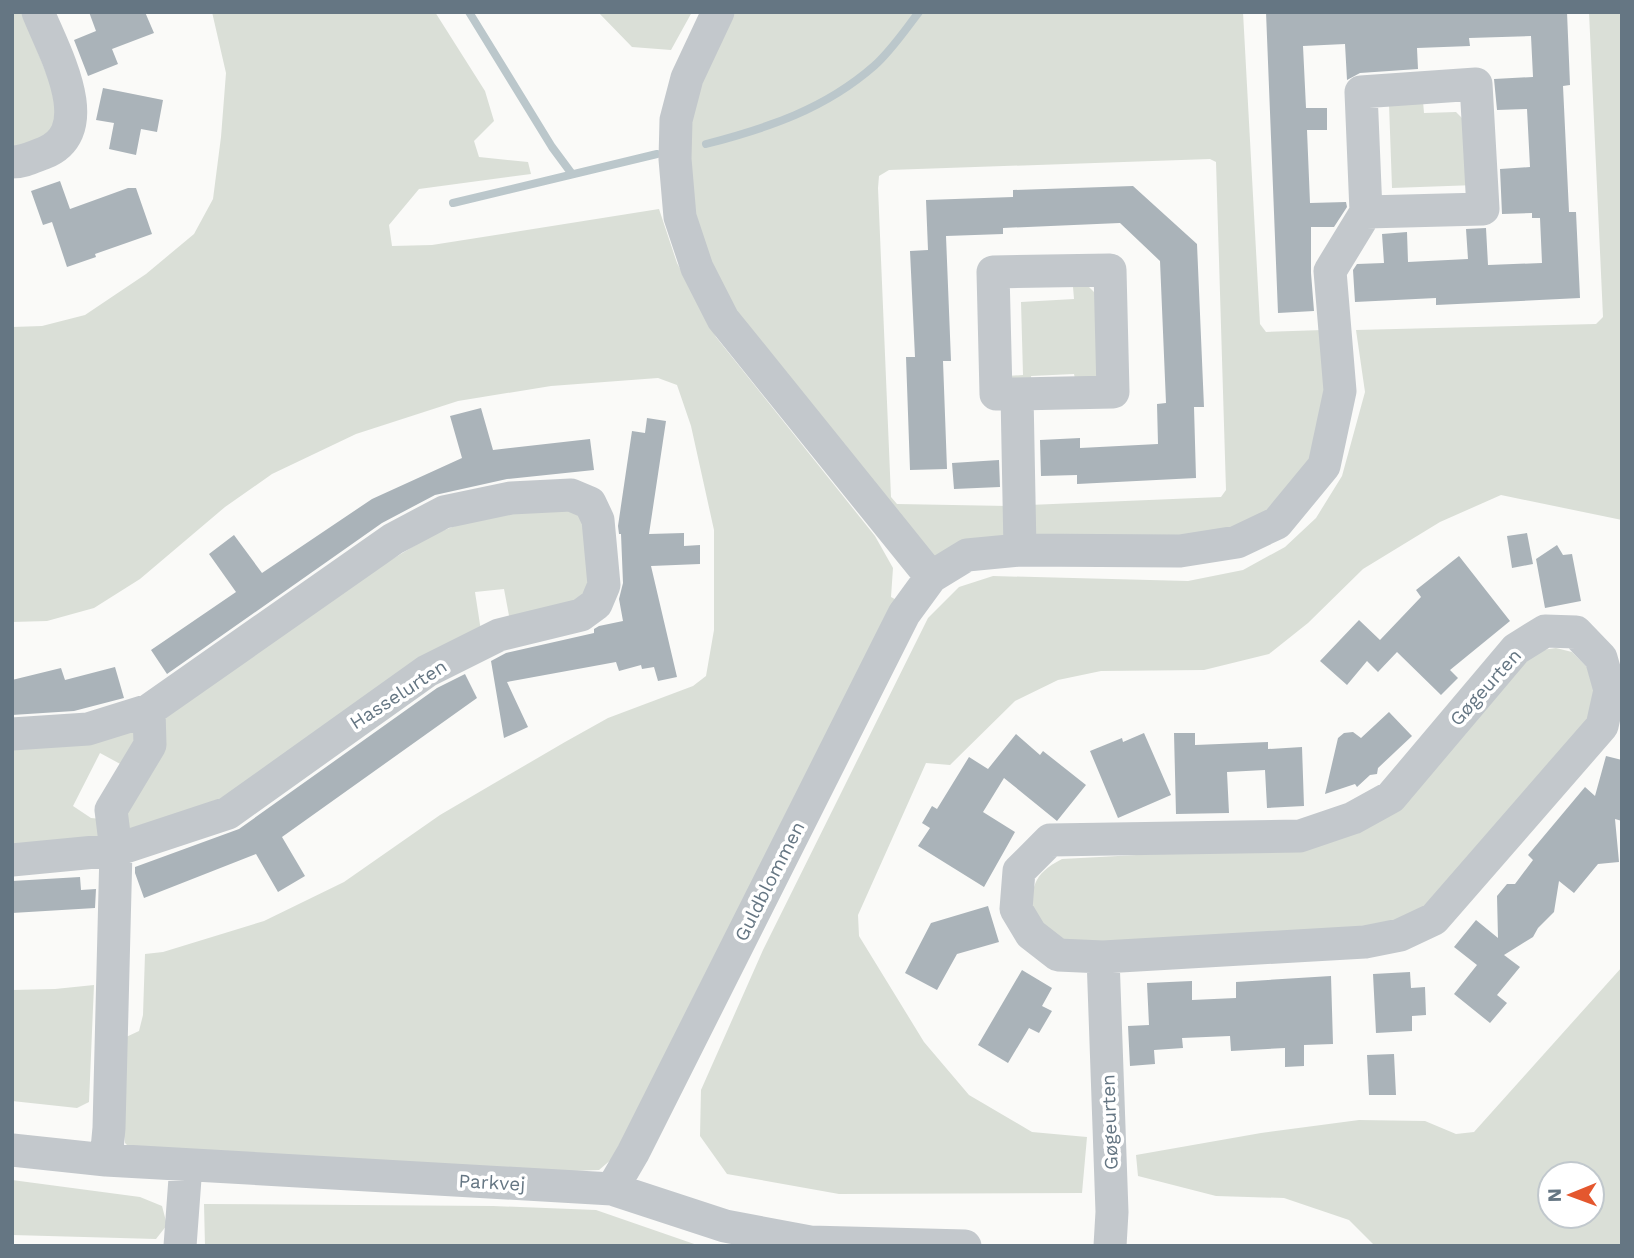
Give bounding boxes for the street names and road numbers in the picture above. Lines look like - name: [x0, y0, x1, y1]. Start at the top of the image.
- street label: Gøgeurten: [1445, 644, 1526, 731]
- street label: Hasselurten: [345, 655, 451, 734]
- street label: Guldblommen: [729, 818, 809, 945]
- street label: Gøgeurten: [1096, 1074, 1123, 1170]
- street label: Parkvej: [458, 1169, 526, 1196]

